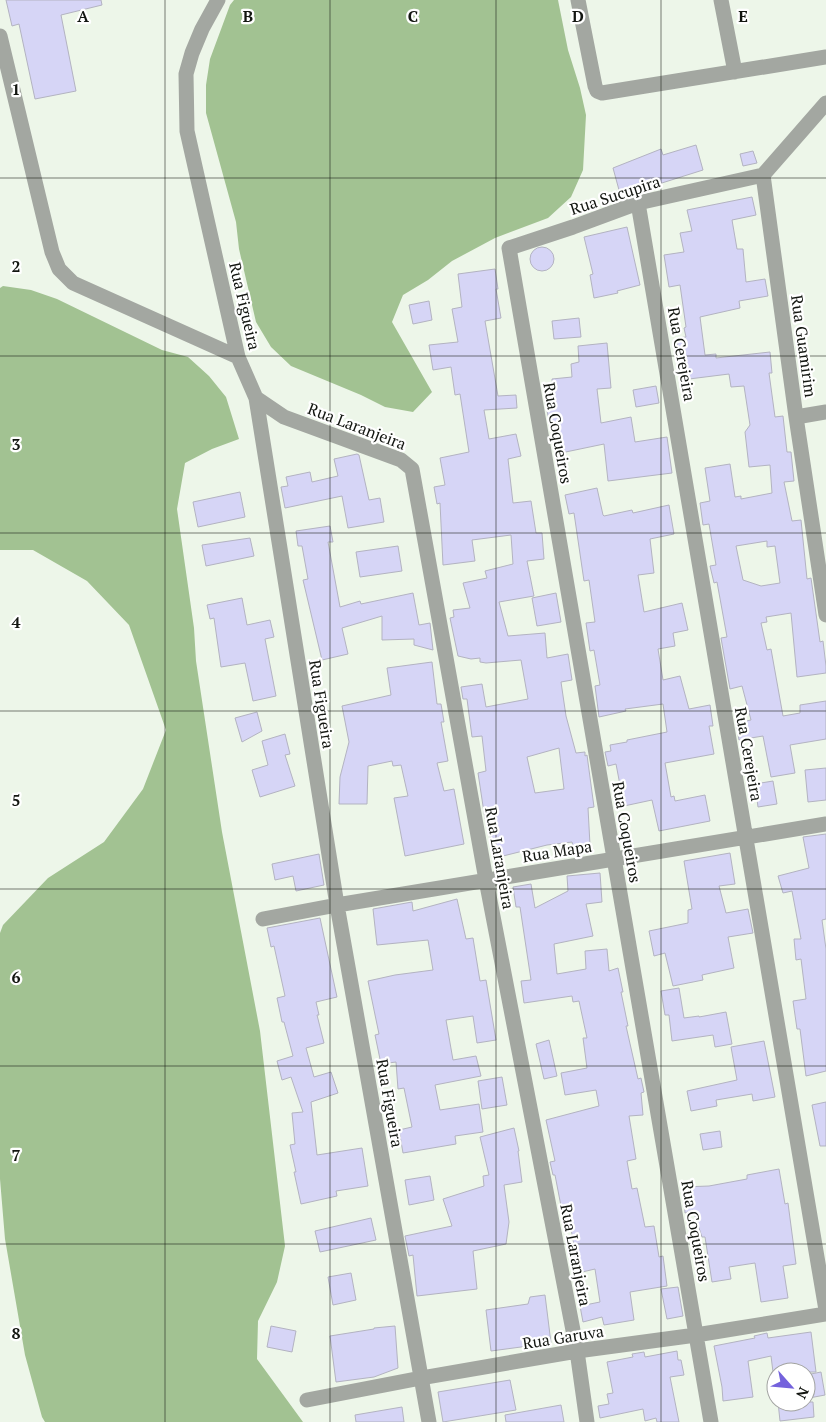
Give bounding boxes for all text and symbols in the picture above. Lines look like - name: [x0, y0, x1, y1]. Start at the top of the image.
- text: A: [77, 5, 89, 27]
- text: B: [243, 5, 253, 27]
- text: C: [408, 5, 418, 27]
- text: D: [572, 5, 584, 27]
- text: E: [738, 5, 748, 27]
- text: 1: [11, 78, 21, 100]
- street label: Rua Sucupira: [567, 170, 663, 220]
- text: 2: [11, 255, 21, 277]
- street label: Rua Figueira: [224, 260, 266, 352]
- street label: Rua Guamirim: [786, 293, 822, 399]
- street label: Rua Cerejeira: [663, 305, 701, 403]
- street label: Rua Coqueiros: [538, 380, 578, 486]
- street label: Rua Laranjeira: [305, 397, 409, 455]
- text: 3: [11, 433, 21, 455]
- text: 4: [11, 611, 21, 633]
- street label: Rua Figueira: [304, 658, 340, 750]
- street label: Rua Cerejeira: [730, 705, 768, 803]
- street label: Rua Coqueiros: [607, 779, 647, 885]
- text: 5: [11, 789, 21, 811]
- street label: Rua Laranjeira: [480, 805, 520, 911]
- street label: Rua Mapa: [520, 835, 594, 867]
- text: 6: [11, 966, 21, 988]
- street label: Rua Figueira: [371, 1057, 409, 1149]
- text: 7: [11, 1144, 21, 1166]
- street label: Rua Coqueiros: [676, 1178, 716, 1284]
- street label: Rua Laranjeira: [555, 1202, 597, 1308]
- street label: Rua Garuva: [521, 1320, 605, 1354]
- text: 8: [11, 1322, 21, 1344]
- north arrow: [766, 1362, 816, 1412]
- text: N: [792, 1384, 814, 1403]

